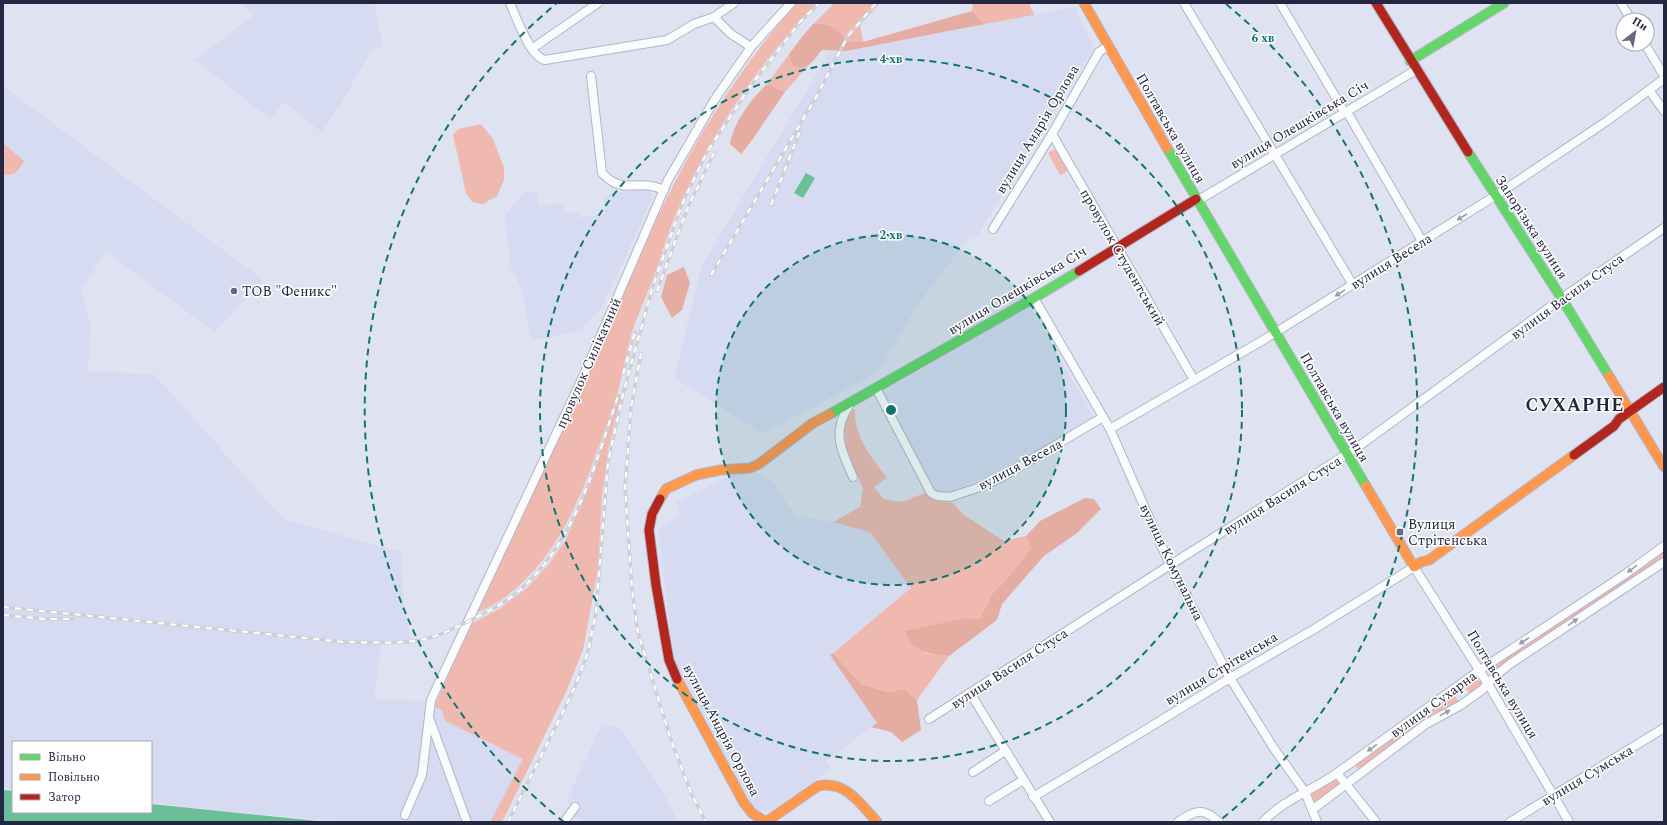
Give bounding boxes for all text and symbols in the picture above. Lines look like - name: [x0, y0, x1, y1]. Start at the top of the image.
- north arrow: [1615, 12, 1655, 52]
- text: Пн: [1629, 12, 1651, 35]
- text: 6 хв: [1252, 29, 1275, 48]
- text: 4 хв: [880, 50, 903, 69]
- street label: вулиця Андрія Орлова: [991, 61, 1084, 198]
- street label: Полтавська вулиця: [1131, 69, 1211, 187]
- street label: вулиця Олешківська Січ: [1226, 75, 1373, 174]
- street label: Запорізька вулиця: [1490, 171, 1573, 284]
- street label: провулок Студентський: [1075, 185, 1171, 330]
- one-way arrow: [1456, 213, 1468, 220]
- text: 2 хв: [880, 226, 903, 245]
- street label: вулиця Весела: [1346, 228, 1436, 295]
- street label: вулиця Олешківська Січ: [944, 241, 1091, 340]
- street label: вулиця Василя Стуса: [1506, 248, 1629, 345]
- place label: ТОВ "Феникс": [242, 281, 337, 302]
- marker: ТОВ "Феникс": [229, 286, 239, 296]
- one-way arrow: [1334, 289, 1346, 296]
- street label: провулок Силікатний: [550, 295, 627, 432]
- street label: Полтавська вулиця: [1295, 348, 1375, 466]
- district label: СУХАРНЕ: [1525, 392, 1625, 419]
- centre of rings: [884, 403, 898, 417]
- street label: вулиця Весела: [974, 433, 1066, 496]
- street label: вулиця Василя Стуса: [1219, 450, 1346, 540]
- street label: вулиця Комунальна: [1134, 500, 1209, 624]
- place label: Вулиця Стрітенська: [1408, 514, 1487, 551]
- marker: Вулиця Стрітенська: [1395, 527, 1405, 537]
- one-way arrow: [1627, 565, 1638, 573]
- one-way arrow: [1568, 618, 1579, 626]
- street label: вулиця Василя Стуса: [947, 623, 1072, 714]
- street label: вулиця Стрітенська: [1161, 626, 1282, 710]
- street label: Полтавська вулиця: [1462, 626, 1543, 743]
- one-way arrow: [1519, 637, 1529, 645]
- street label: вулиця Андрія Орлова: [678, 660, 765, 800]
- street label: вулиця Сухарна: [1386, 666, 1481, 743]
- one-way arrow: [1439, 710, 1451, 717]
- street label: вулиця Сумська: [1537, 740, 1637, 811]
- legend: [12, 741, 152, 813]
- one-way arrow: [1367, 744, 1377, 752]
- text: Вільно: [48, 748, 86, 767]
- text: Повільно: [48, 768, 100, 787]
- text: Затор: [48, 788, 81, 807]

